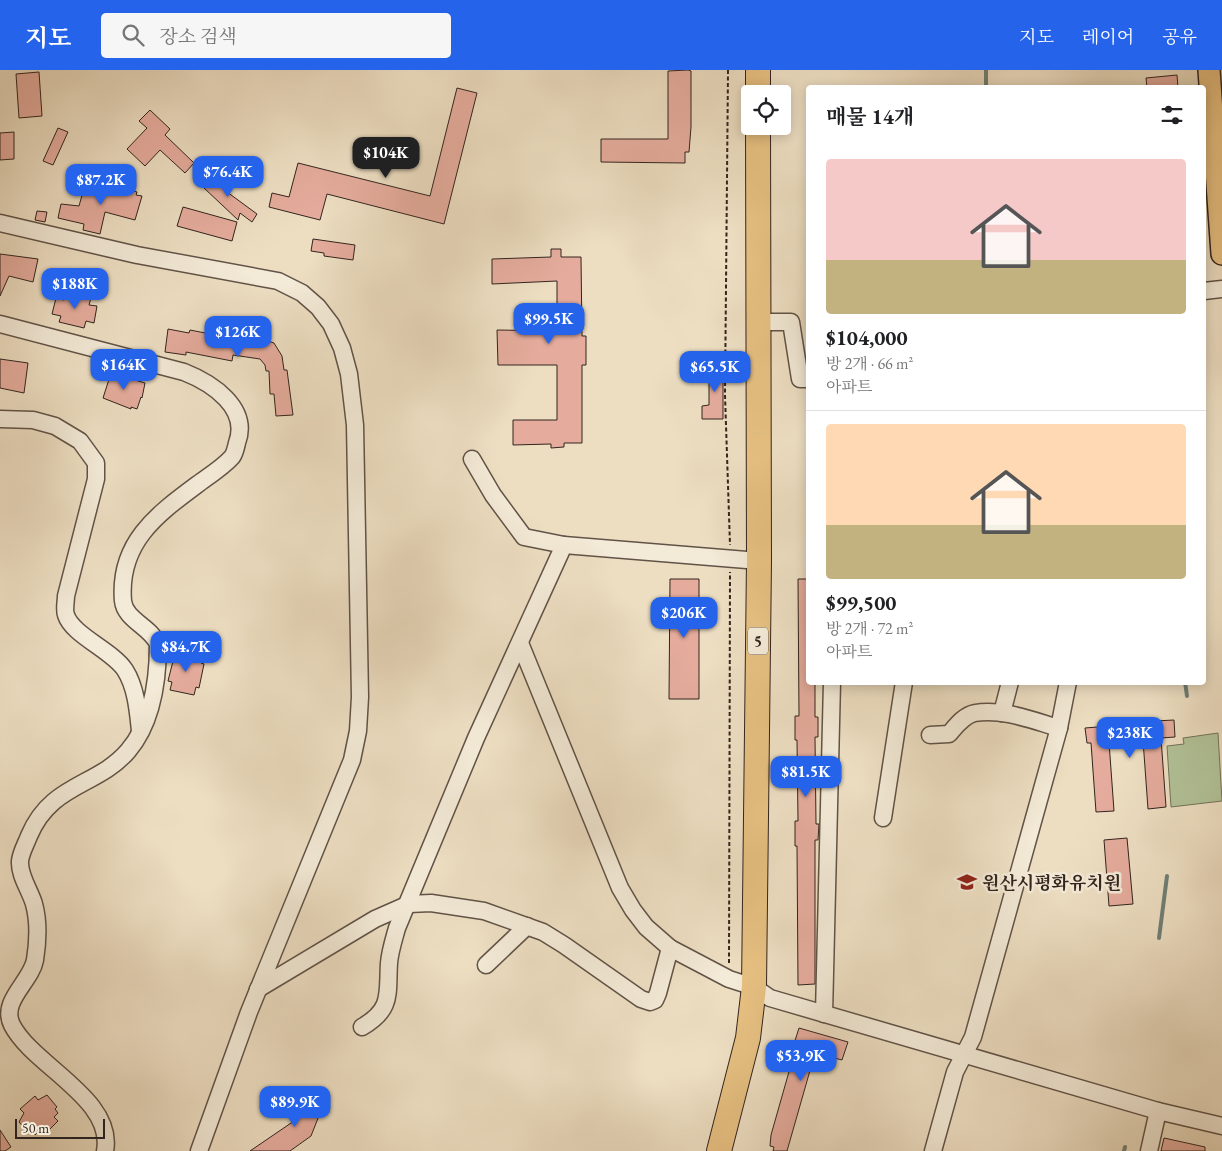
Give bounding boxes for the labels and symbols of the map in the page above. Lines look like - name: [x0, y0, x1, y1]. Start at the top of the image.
- pin: $104K: [351, 136, 421, 179]
- pin: $76.4K: [187, 156, 269, 198]
- pin: $87.2K: [60, 164, 142, 206]
- pin: $188K: [40, 268, 110, 310]
- pin: $99.5K: [508, 302, 590, 345]
- pin: $126K: [203, 316, 273, 358]
- pin: $164K: [89, 348, 159, 391]
- pin: $65.5K: [674, 350, 756, 393]
- pin: $206K: [649, 596, 719, 639]
- road number: 5: [748, 628, 768, 654]
- pin: $84.7K: [145, 630, 227, 673]
- pin: $238K: [1095, 716, 1165, 759]
- pin: $81.5K: [765, 756, 847, 798]
- school or university icon: 원산시평화유치원: [956, 871, 978, 893]
- place label: 원산시평화유치원: [982, 871, 1121, 894]
- pin: $53.9K: [760, 1040, 842, 1082]
- pin: $89.9K: [254, 1086, 336, 1128]
- scale bar: [15, 1116, 105, 1139]

